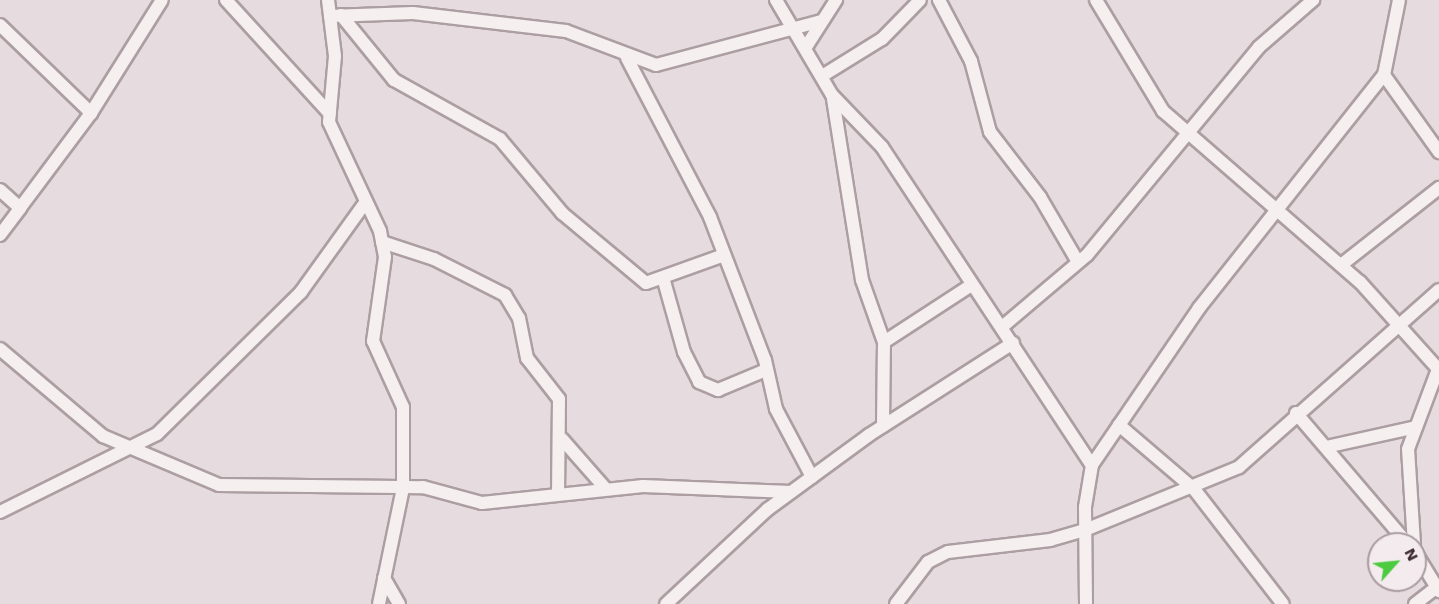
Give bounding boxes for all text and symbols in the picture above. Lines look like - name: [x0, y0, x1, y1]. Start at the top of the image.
- north arrow: [1367, 532, 1427, 592]
- text: N: [1401, 545, 1423, 564]

